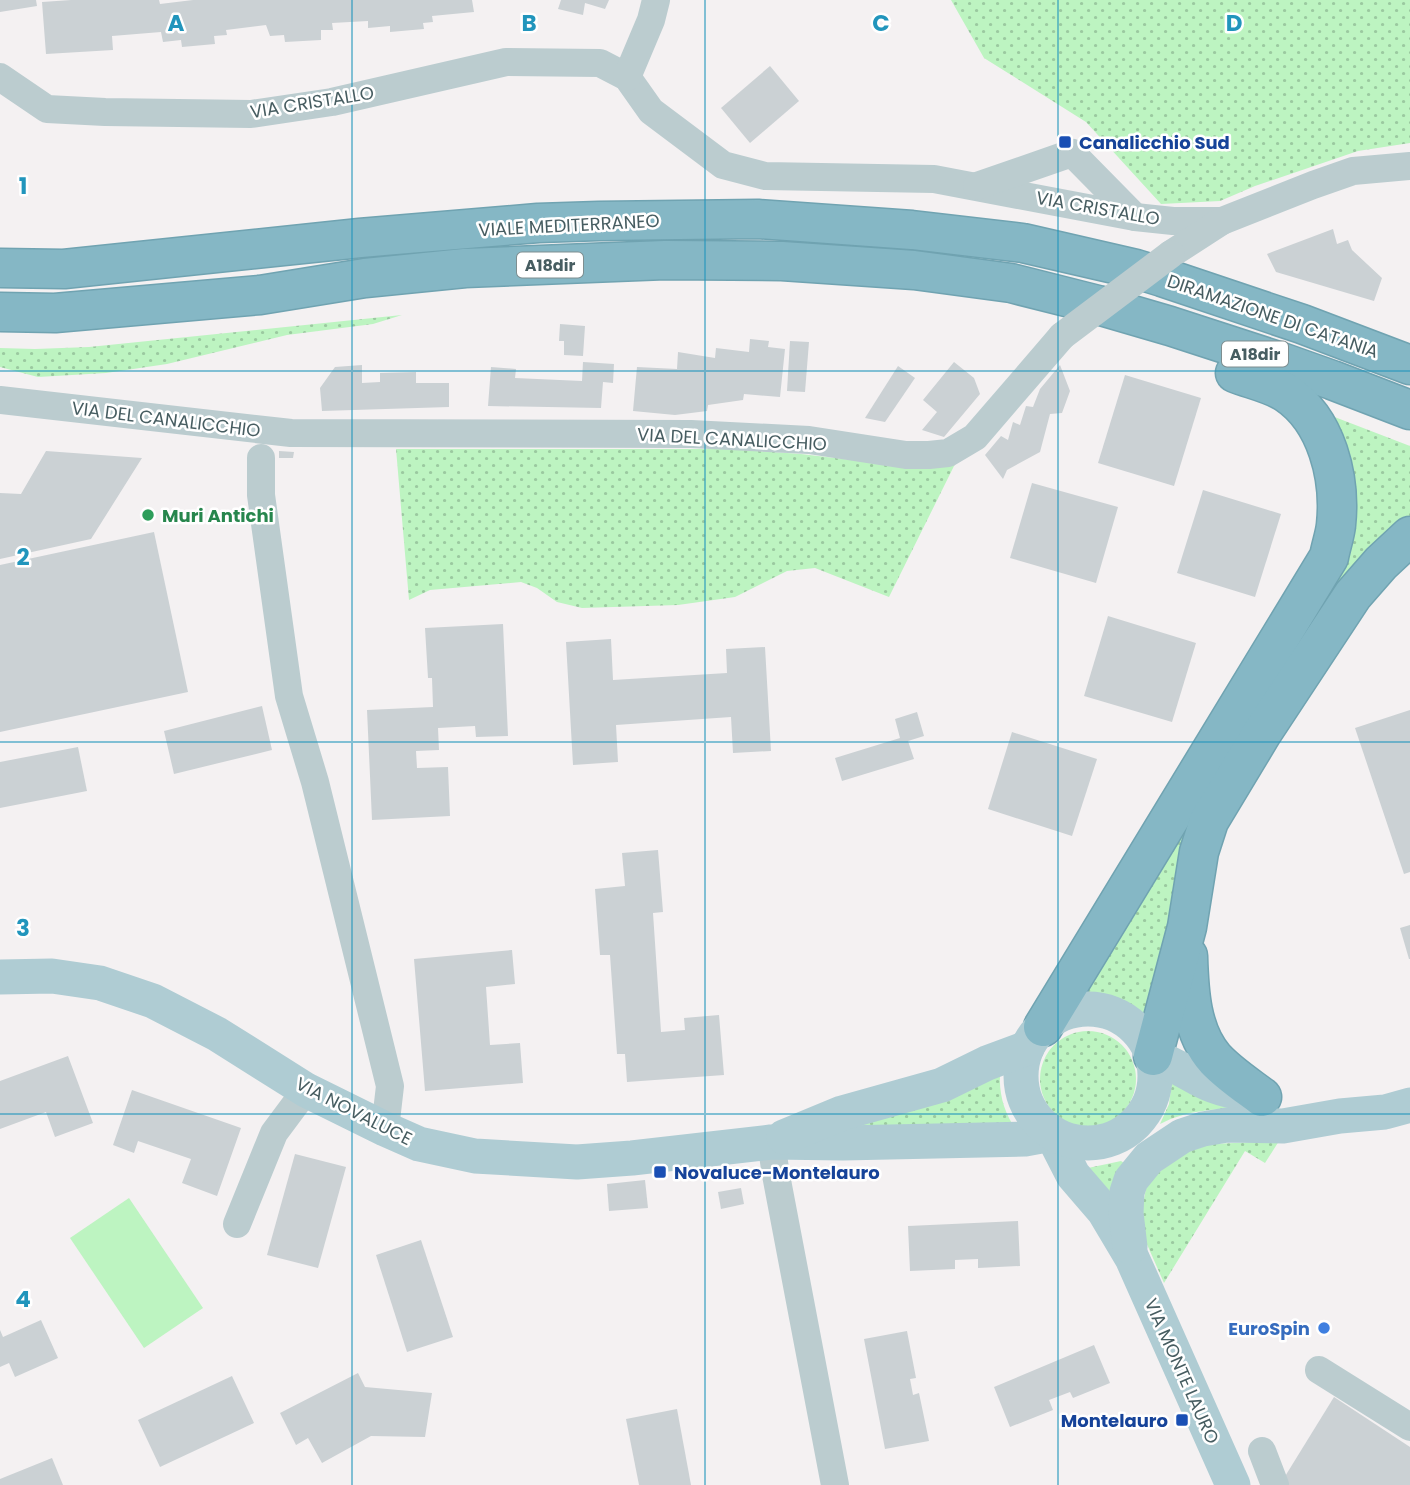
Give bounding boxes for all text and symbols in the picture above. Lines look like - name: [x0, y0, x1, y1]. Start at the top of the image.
- text: A: [168, 7, 185, 39]
- text: B: [521, 7, 537, 39]
- text: C: [872, 7, 890, 39]
- text: D: [1226, 7, 1242, 39]
- street label: VIA CRISTALLO: [248, 80, 376, 124]
- place label: Canalicchio Sud: [1079, 130, 1230, 155]
- marker: Canalicchio Sud: [1057, 134, 1073, 150]
- text: 1: [19, 170, 27, 202]
- street label: VIA CRISTALLO: [1034, 185, 1162, 231]
- street label: VIALE MEDITERRANEO: [478, 208, 660, 242]
- road number: A18dir: [517, 252, 583, 278]
- street label: DIRAMAZIONE DI CATANIA: [1164, 268, 1382, 364]
- road number: A18dir: [1222, 342, 1288, 366]
- street label: VIA DEL CANALICCHIO: [70, 395, 262, 443]
- street label: VIA DEL CANALICCHIO: [637, 422, 827, 456]
- place label: Muri Antichi: [162, 503, 274, 528]
- marker: Muri Antichi: [140, 507, 156, 523]
- text: 2: [16, 541, 30, 573]
- text: 3: [16, 912, 30, 944]
- street label: VIA NOVALUCE: [291, 1071, 417, 1151]
- place label: Novaluce-Montelauro: [674, 1160, 880, 1185]
- marker: Novaluce-Montelauro: [652, 1164, 668, 1180]
- text: 4: [15, 1283, 31, 1315]
- street label: VIA MONTE LAURO: [1139, 1294, 1225, 1448]
- place label: EuroSpin: [1228, 1316, 1310, 1341]
- marker: EuroSpin: [1316, 1320, 1332, 1336]
- place label: Montelauro: [1061, 1408, 1168, 1433]
- marker: Montelauro: [1174, 1412, 1190, 1428]

